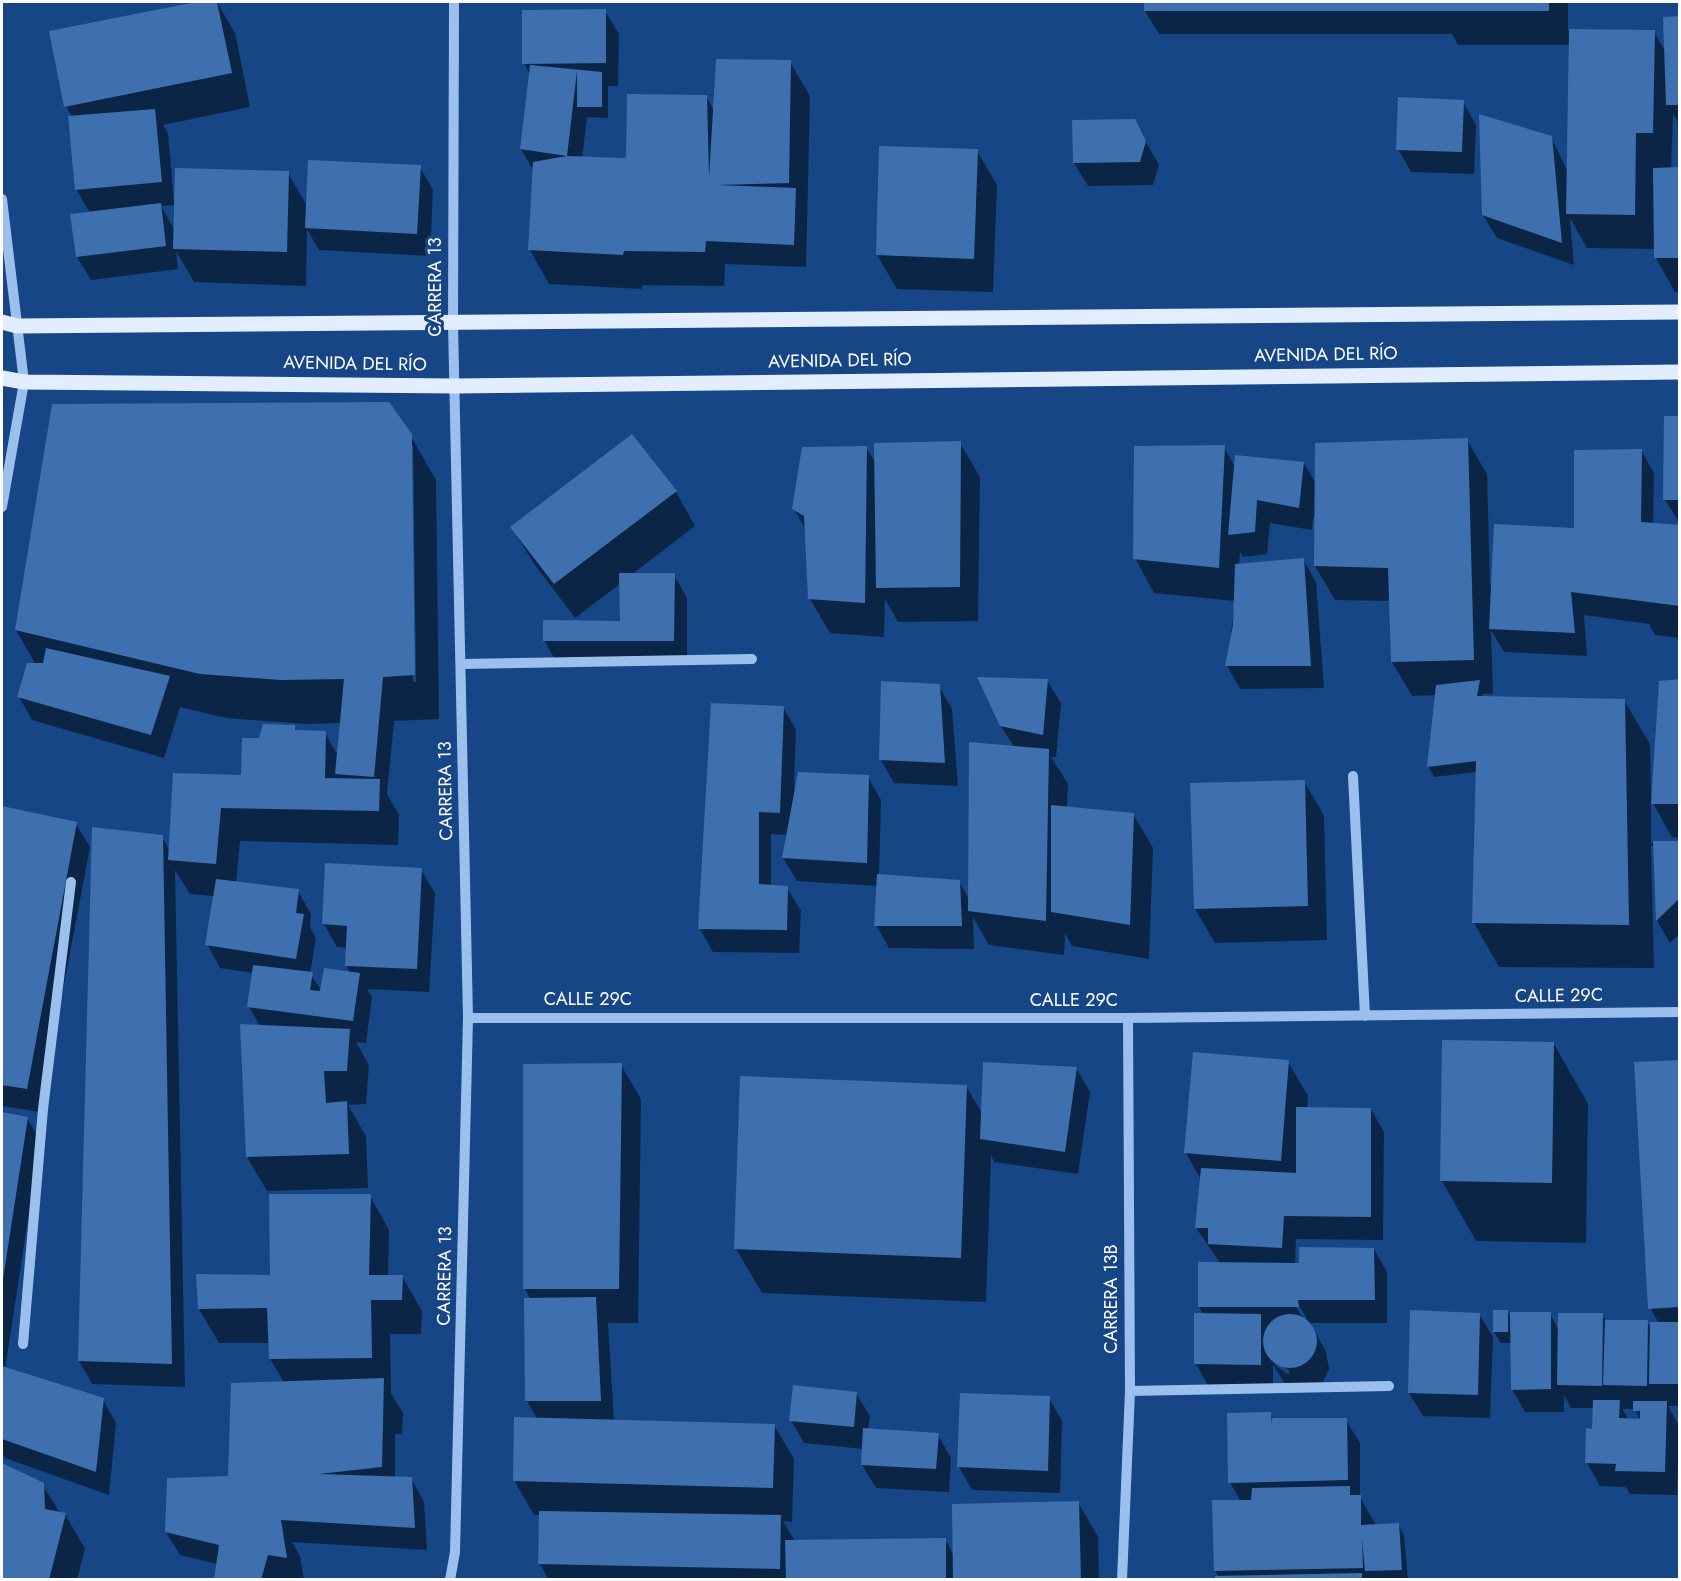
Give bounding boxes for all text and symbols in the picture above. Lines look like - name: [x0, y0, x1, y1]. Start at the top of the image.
- street label: CARRERA 13: [426, 237, 448, 337]
- street label: AVENIDA DEL RÍO: [1254, 344, 1398, 368]
- street label: AVENIDA DEL RÍO: [768, 350, 912, 374]
- street label: AVENIDA DEL RÍO: [283, 353, 427, 377]
- street label: CARRERA 13: [435, 741, 459, 841]
- street label: CALLE 29C: [1515, 985, 1603, 1009]
- street label: CALLE 29C: [544, 990, 632, 1012]
- street label: CALLE 29C: [1030, 991, 1118, 1013]
- street label: CARRERA 13: [434, 1226, 458, 1326]
- street label: CARRERA 13B: [1102, 1244, 1124, 1354]

